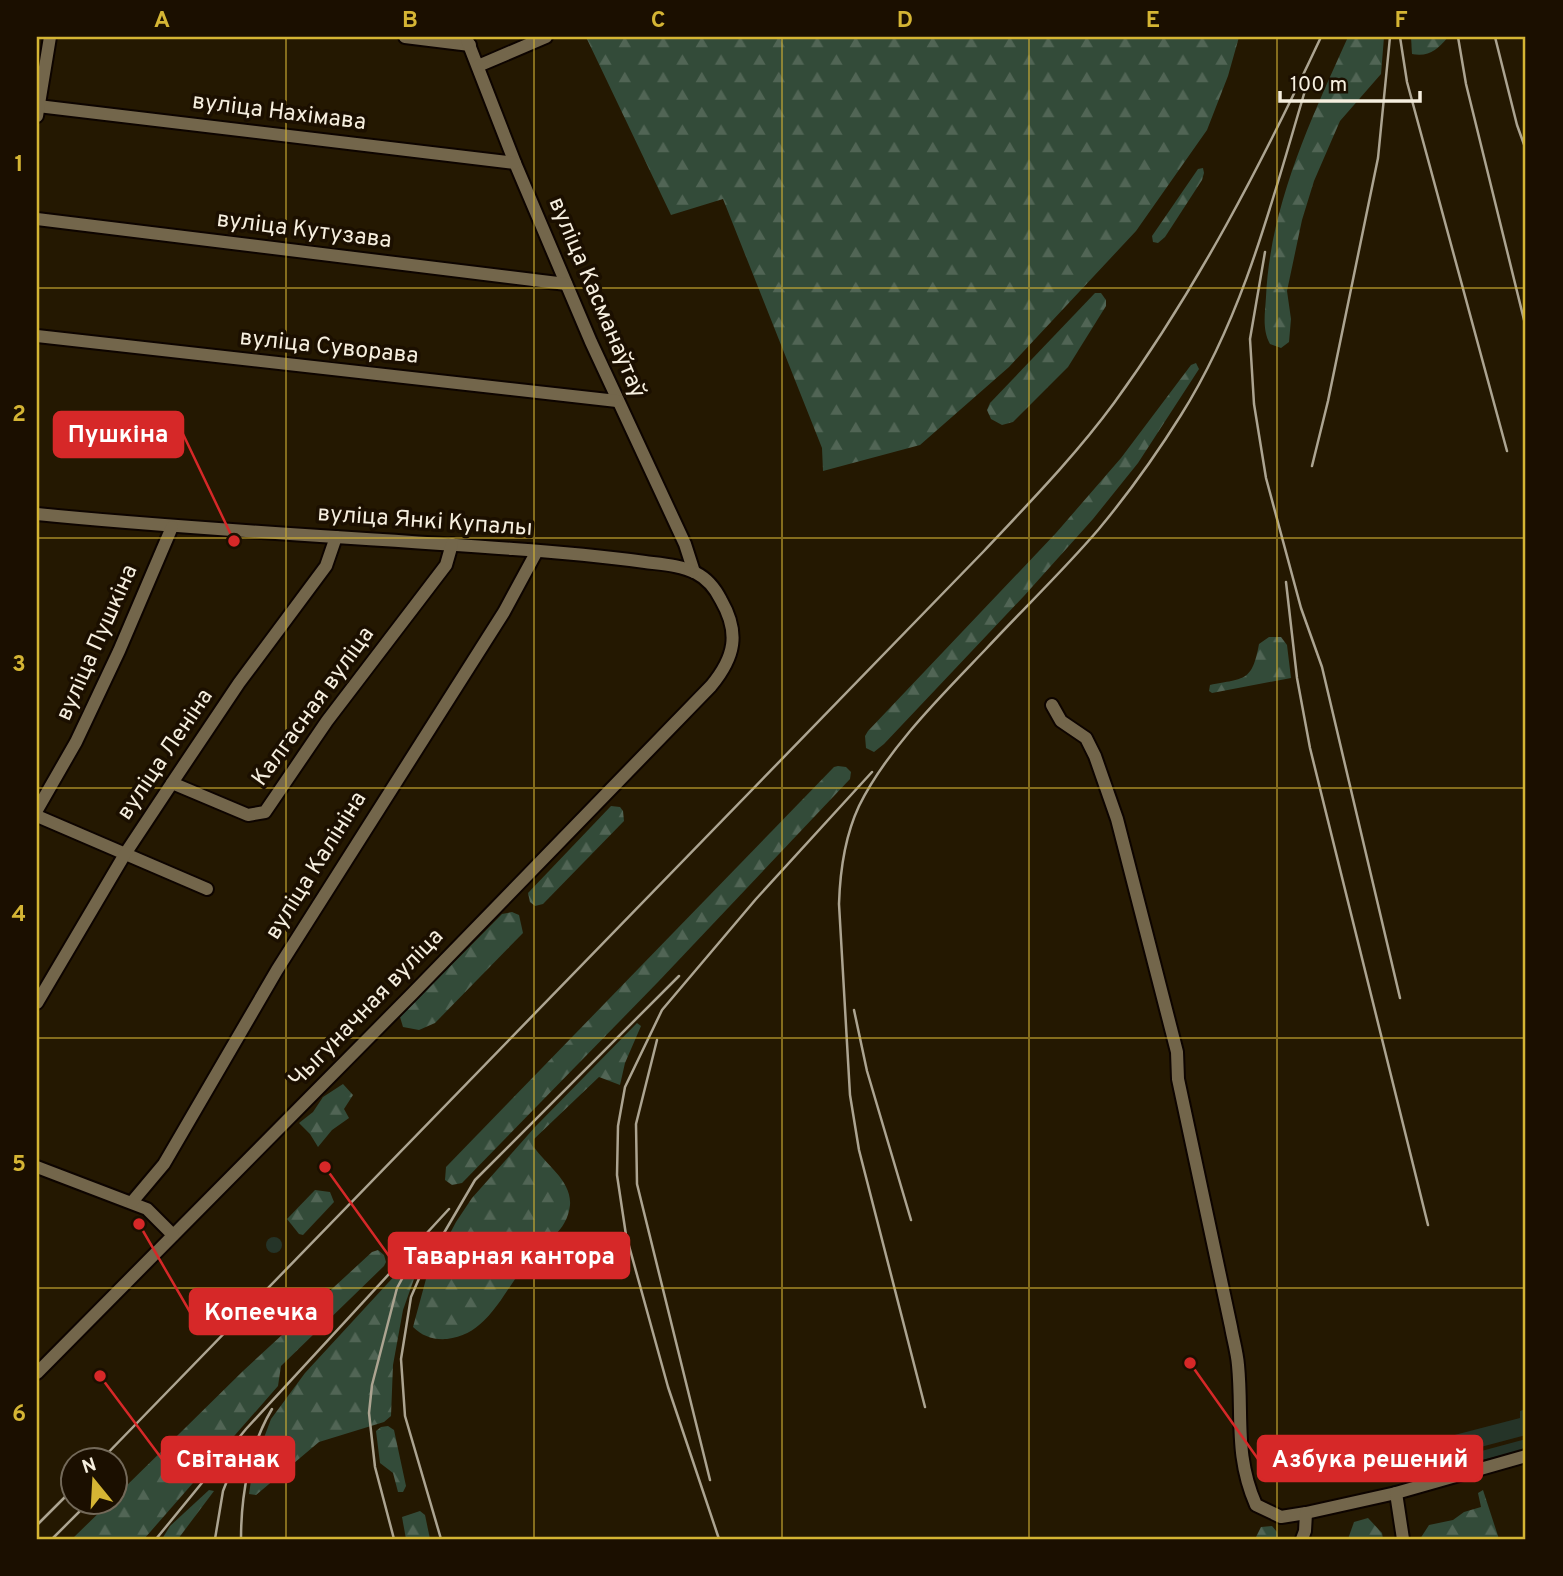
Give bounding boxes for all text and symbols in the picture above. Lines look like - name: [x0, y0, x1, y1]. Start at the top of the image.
- text: A: [154, 7, 170, 36]
- text: B: [402, 7, 418, 36]
- text: C: [651, 7, 665, 36]
- text: D: [897, 7, 913, 36]
- text: E: [1146, 7, 1160, 36]
- text: F: [1394, 7, 1408, 36]
- scale bar: [1280, 60, 1420, 104]
- text: 100 m: [1290, 72, 1347, 99]
- street label: вуліца Нахімава: [190, 88, 368, 138]
- text: 1: [14, 151, 24, 180]
- street label: вуліца Касманаўтаў: [541, 193, 651, 403]
- street label: вуліца Кутузава: [215, 206, 393, 256]
- street label: вуліца Суворава: [238, 324, 420, 372]
- text: 2: [12, 401, 26, 430]
- callout: Пушкіна: [54, 412, 183, 457]
- text: Пушкіна: [68, 421, 168, 451]
- street label: вуліца Янкі Купалы: [316, 500, 534, 544]
- street label: вуліца Пушкіна: [51, 560, 145, 726]
- street label: Калгасная вуліца: [246, 621, 382, 793]
- text: 3: [12, 651, 26, 680]
- street label: вуліца Леніна: [111, 684, 221, 826]
- street label: вуліца Калініна: [260, 787, 374, 945]
- text: 4: [12, 901, 26, 930]
- street label: Чыгуначная вуліца: [283, 923, 451, 1095]
- text: 5: [12, 1151, 26, 1180]
- callout: Таварная кантора: [389, 1233, 629, 1278]
- text: Таварная кантора: [403, 1243, 615, 1273]
- callout: Копеечка: [190, 1289, 332, 1334]
- text: Копеечка: [204, 1299, 318, 1329]
- text: 6: [12, 1401, 26, 1430]
- callout: Азбука решений: [1258, 1436, 1482, 1481]
- callout: Світанак: [162, 1437, 294, 1482]
- north arrow: [60, 1446, 130, 1516]
- text: Світанак: [176, 1446, 280, 1476]
- text: Азбука решений: [1272, 1446, 1468, 1476]
- text: N: [79, 1453, 100, 1480]

